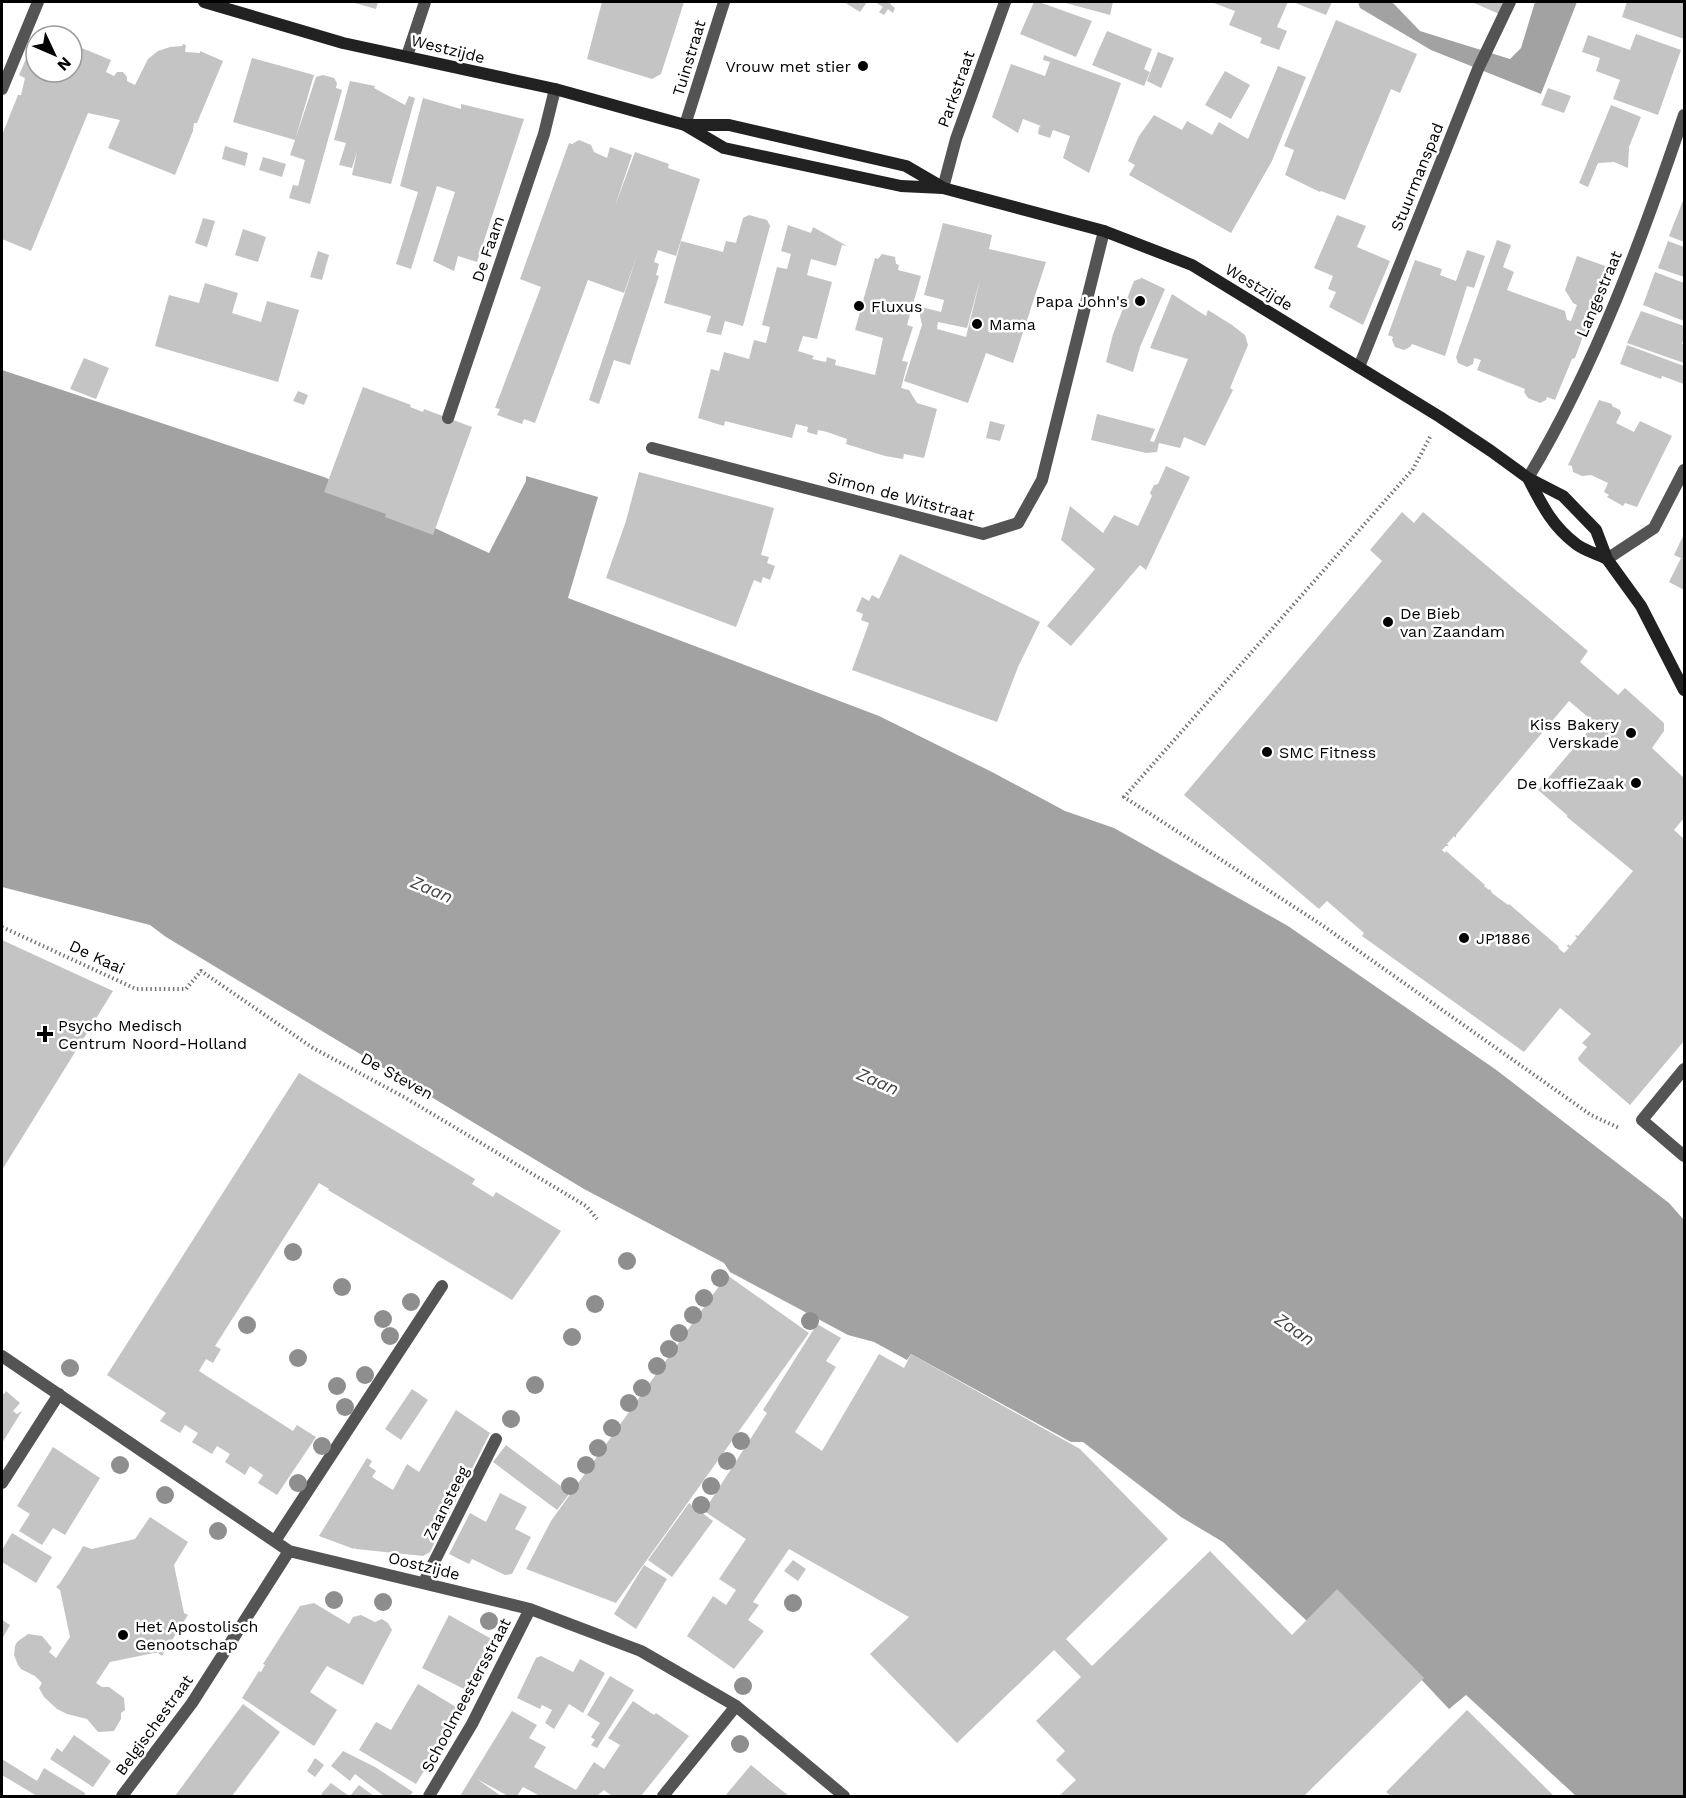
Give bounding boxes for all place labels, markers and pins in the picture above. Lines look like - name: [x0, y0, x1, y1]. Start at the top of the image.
- place label: Vrouw met stier: [725, 57, 851, 76]
- marker: Vrouw met stier: [856, 59, 870, 73]
- place label: Papa John's: [1035, 292, 1128, 311]
- marker: Papa John's: [1133, 294, 1147, 308]
- place label: Fluxus: [871, 297, 922, 316]
- marker: Fluxus: [852, 299, 866, 313]
- place label: Mama: [989, 315, 1036, 334]
- marker: Mama: [970, 317, 984, 331]
- place label: De Bieb van Zaandam: [1400, 604, 1505, 641]
- marker: De Bieb van Zaandam: [1381, 615, 1395, 629]
- place label: Kiss Bakery Verskade: [1530, 715, 1620, 752]
- marker: Kiss Bakery Verskade: [1624, 726, 1638, 740]
- place label: SMC Fitness: [1279, 743, 1376, 762]
- marker: SMC Fitness: [1260, 745, 1274, 759]
- place label: De koffieZaak: [1516, 774, 1624, 793]
- marker: De koffieZaak: [1629, 776, 1643, 790]
- place label: JP1886: [1476, 929, 1531, 948]
- marker: JP1886: [1457, 931, 1471, 945]
- place label: Psycho Medisch Centrum Noord-Holland: [58, 1016, 247, 1053]
- marker: Psycho Medisch Centrum Noord-Holland: [36, 1025, 54, 1043]
- place label: Het Apostolisch Genootschap: [135, 1617, 259, 1654]
- marker: Het Apostolisch Genootschap: [116, 1628, 130, 1642]

